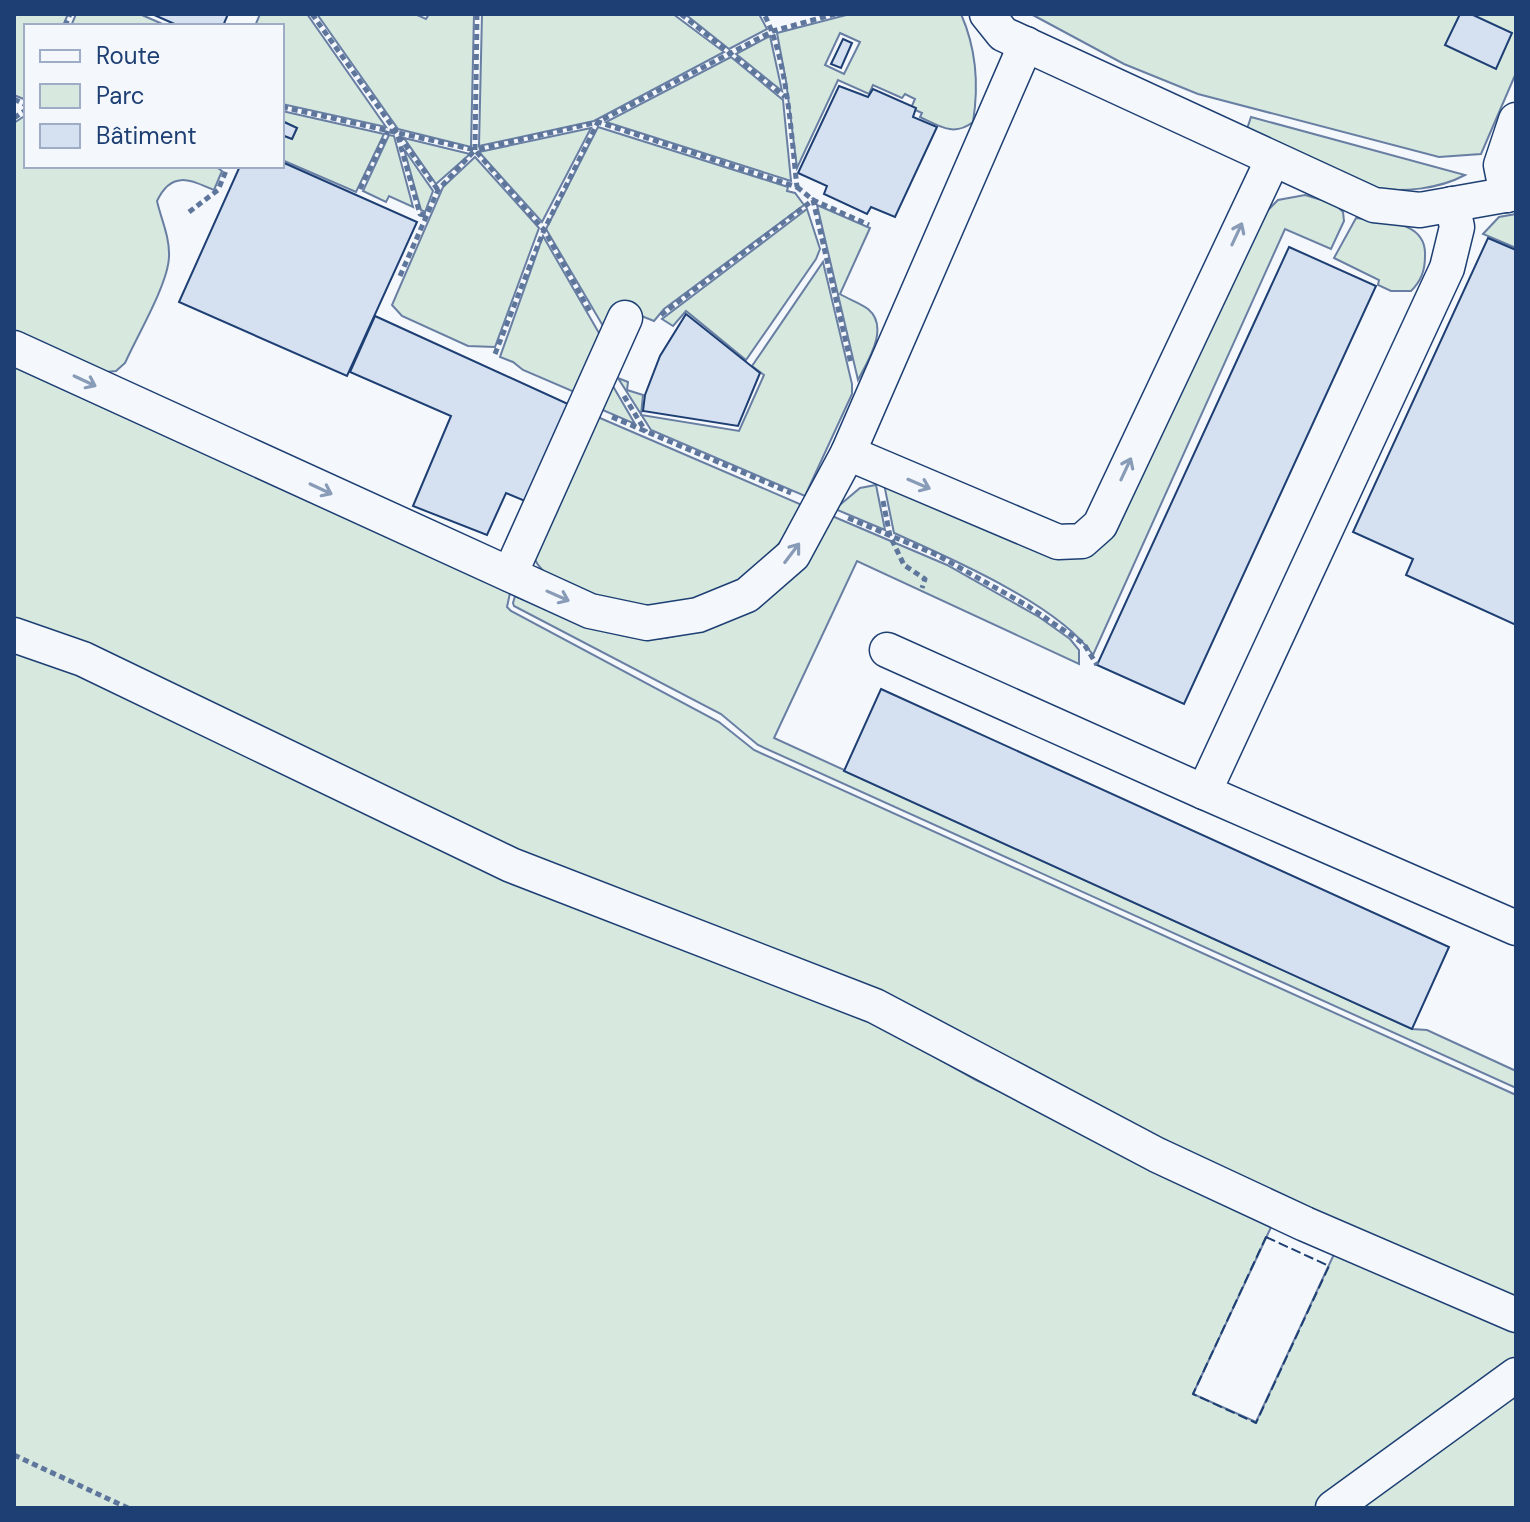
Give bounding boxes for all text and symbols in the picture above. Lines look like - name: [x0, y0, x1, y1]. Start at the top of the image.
- legend: [24, 24, 284, 168]
- text: Route: [96, 40, 160, 71]
- text: Parc: [96, 80, 145, 111]
- text: Bâtiment: [96, 120, 197, 151]
- one-way arrow: [1230, 223, 1245, 247]
- one-way arrow: [72, 374, 97, 389]
- one-way arrow: [1119, 458, 1134, 482]
- one-way arrow: [907, 477, 931, 492]
- one-way arrow: [309, 482, 333, 497]
- one-way arrow: [783, 543, 800, 564]
- one-way arrow: [545, 590, 570, 605]

